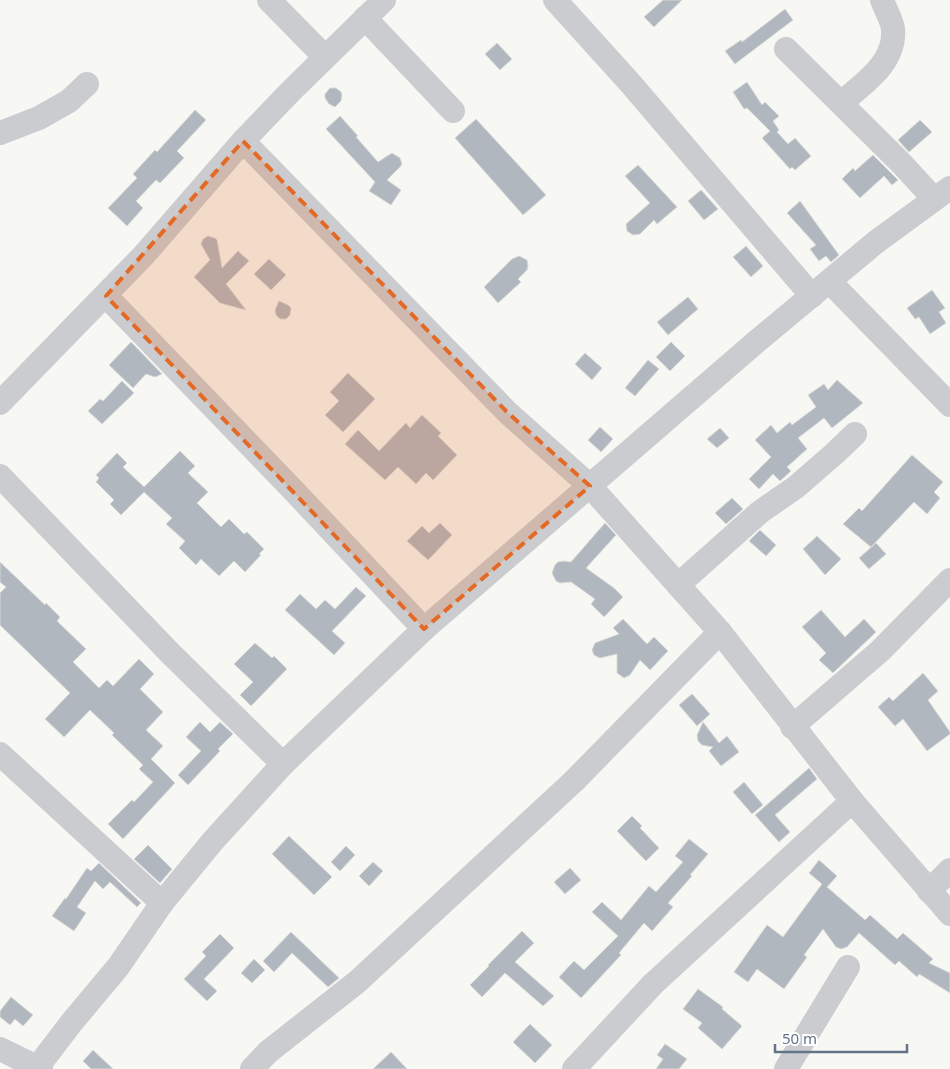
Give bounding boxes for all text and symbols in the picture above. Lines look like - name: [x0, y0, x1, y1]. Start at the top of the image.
- scale bar: [775, 1022, 908, 1054]
- text: 50 m: [782, 1028, 817, 1048]

